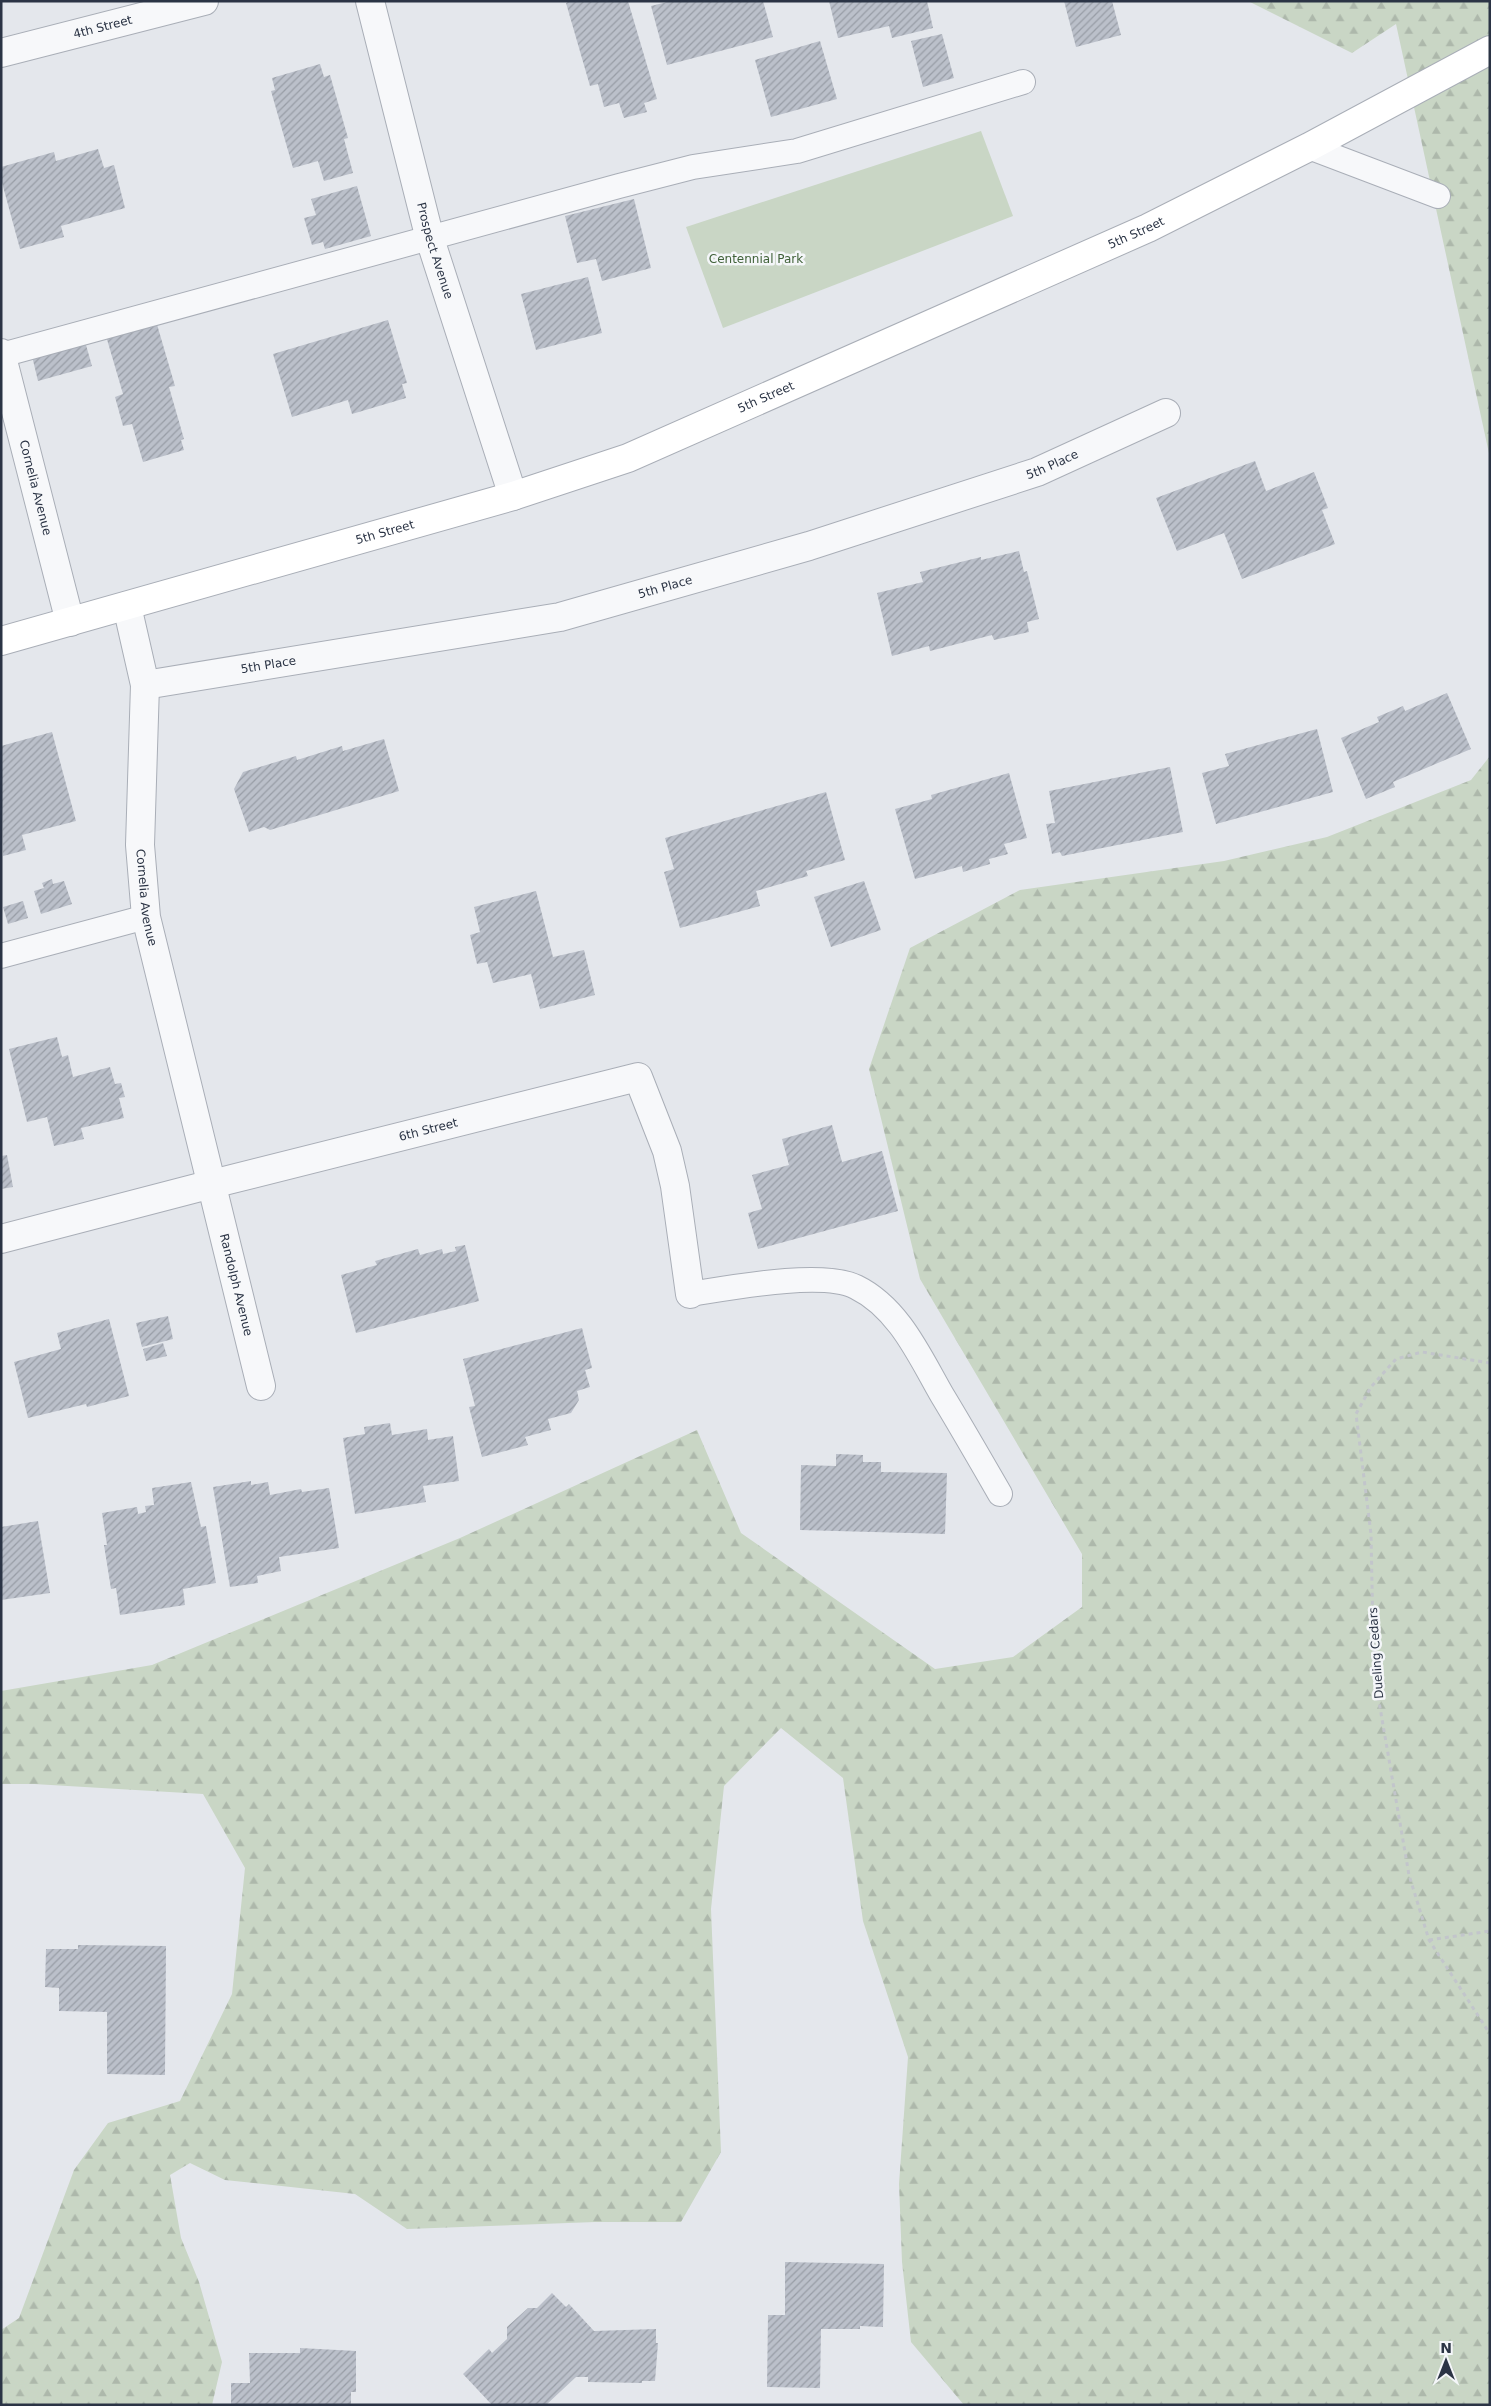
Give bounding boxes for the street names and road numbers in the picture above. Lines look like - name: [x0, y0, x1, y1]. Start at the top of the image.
- street label: 4th Street: [72, 13, 134, 41]
- street label: Prospect Avenue: [414, 201, 456, 301]
- street label: 5th Street: [1106, 214, 1167, 252]
- street label: 5th Street: [735, 378, 797, 416]
- street label: Cornelia Avenue: [17, 438, 54, 537]
- street label: 5th Place: [1024, 447, 1081, 482]
- street label: 5th Street: [354, 517, 416, 547]
- street label: 5th Place: [637, 573, 694, 601]
- street label: 5th Place: [240, 653, 297, 676]
- street label: Cornelia Avenue: [133, 848, 160, 947]
- street label: 6th Street: [397, 1115, 459, 1144]
- street label: Randolph Avenue: [217, 1232, 255, 1337]
- street label: Dueling Cedars: [1366, 1607, 1386, 1699]

